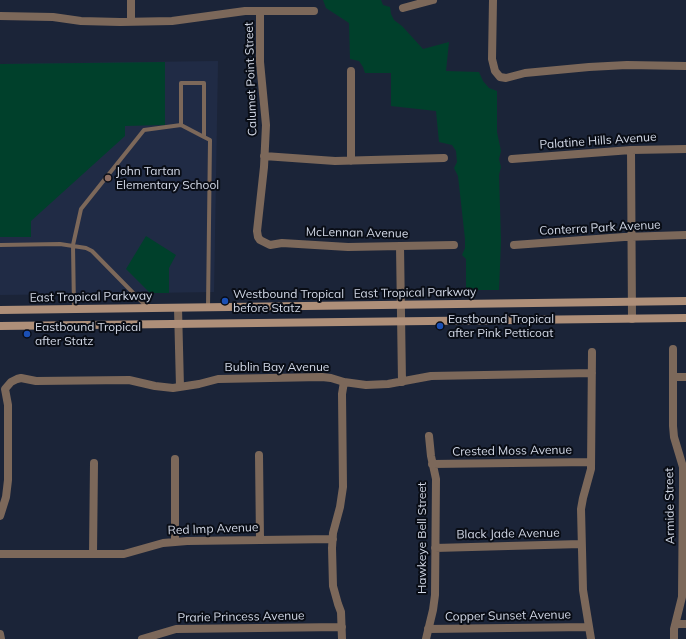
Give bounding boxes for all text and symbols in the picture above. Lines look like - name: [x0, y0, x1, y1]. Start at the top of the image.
- street label: Calumet Point Street: [242, 22, 260, 136]
- street label: Palatine Hills Avenue: [539, 130, 657, 152]
- place label: John Tartan Elementary School: [116, 164, 219, 192]
- marker: John Tartan Elementary School: [103, 173, 113, 183]
- street label: Conterra Park Avenue: [539, 218, 661, 238]
- street label: McLennan Avenue: [306, 225, 408, 241]
- street label: East Tropical Parkway: [353, 285, 477, 301]
- place label: Westbound Tropical before Statz: [233, 287, 344, 315]
- street label: East Tropical Parkway: [29, 289, 153, 305]
- marker: Westbound Tropical before Statz: [220, 296, 230, 306]
- place label: Eastbound Tropical after Pink Petticoat: [448, 312, 554, 340]
- place label: Eastbound Tropical after Statz: [35, 320, 141, 348]
- marker: Eastbound Tropical after Pink Petticoat: [435, 321, 445, 331]
- marker: Eastbound Tropical after Statz: [22, 329, 32, 339]
- street label: Bublin Bay Avenue: [225, 360, 329, 374]
- street label: Crested Moss Avenue: [452, 443, 572, 459]
- street label: Armide Street: [662, 468, 678, 544]
- street label: Hawkeye Bell Street: [415, 482, 429, 594]
- street label: Red Imp Avenue: [167, 520, 259, 538]
- street label: Black Jade Avenue: [456, 526, 560, 542]
- street label: Copper Sunset Avenue: [445, 608, 571, 624]
- street label: Prarie Princess Avenue: [177, 609, 305, 625]

